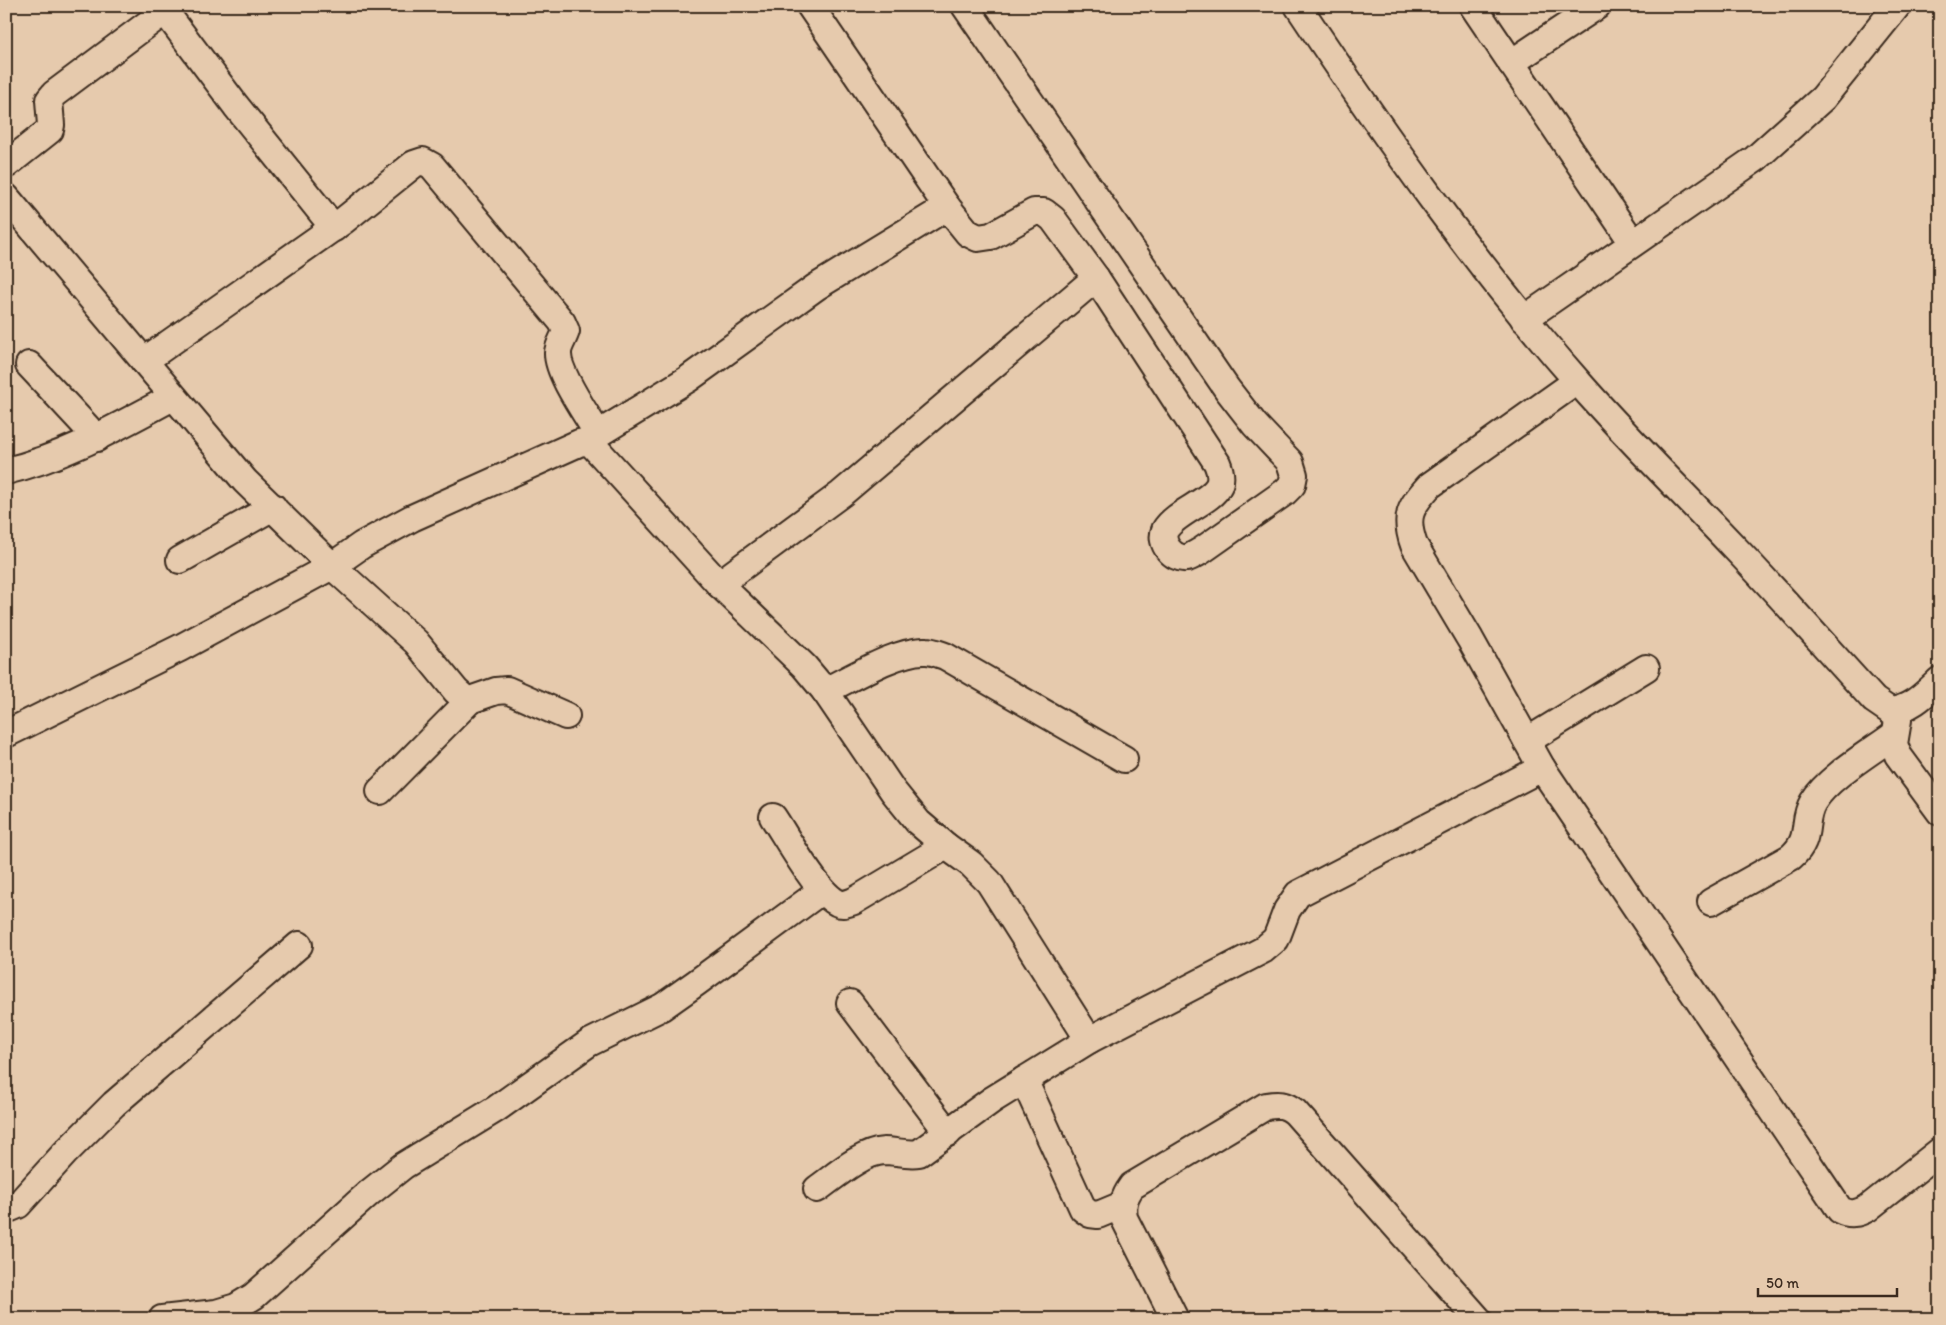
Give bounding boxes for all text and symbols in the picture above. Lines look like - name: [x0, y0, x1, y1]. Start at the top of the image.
- scale bar: [1758, 1265, 1897, 1297]
- text: 50 m: [1766, 1274, 1799, 1292]

